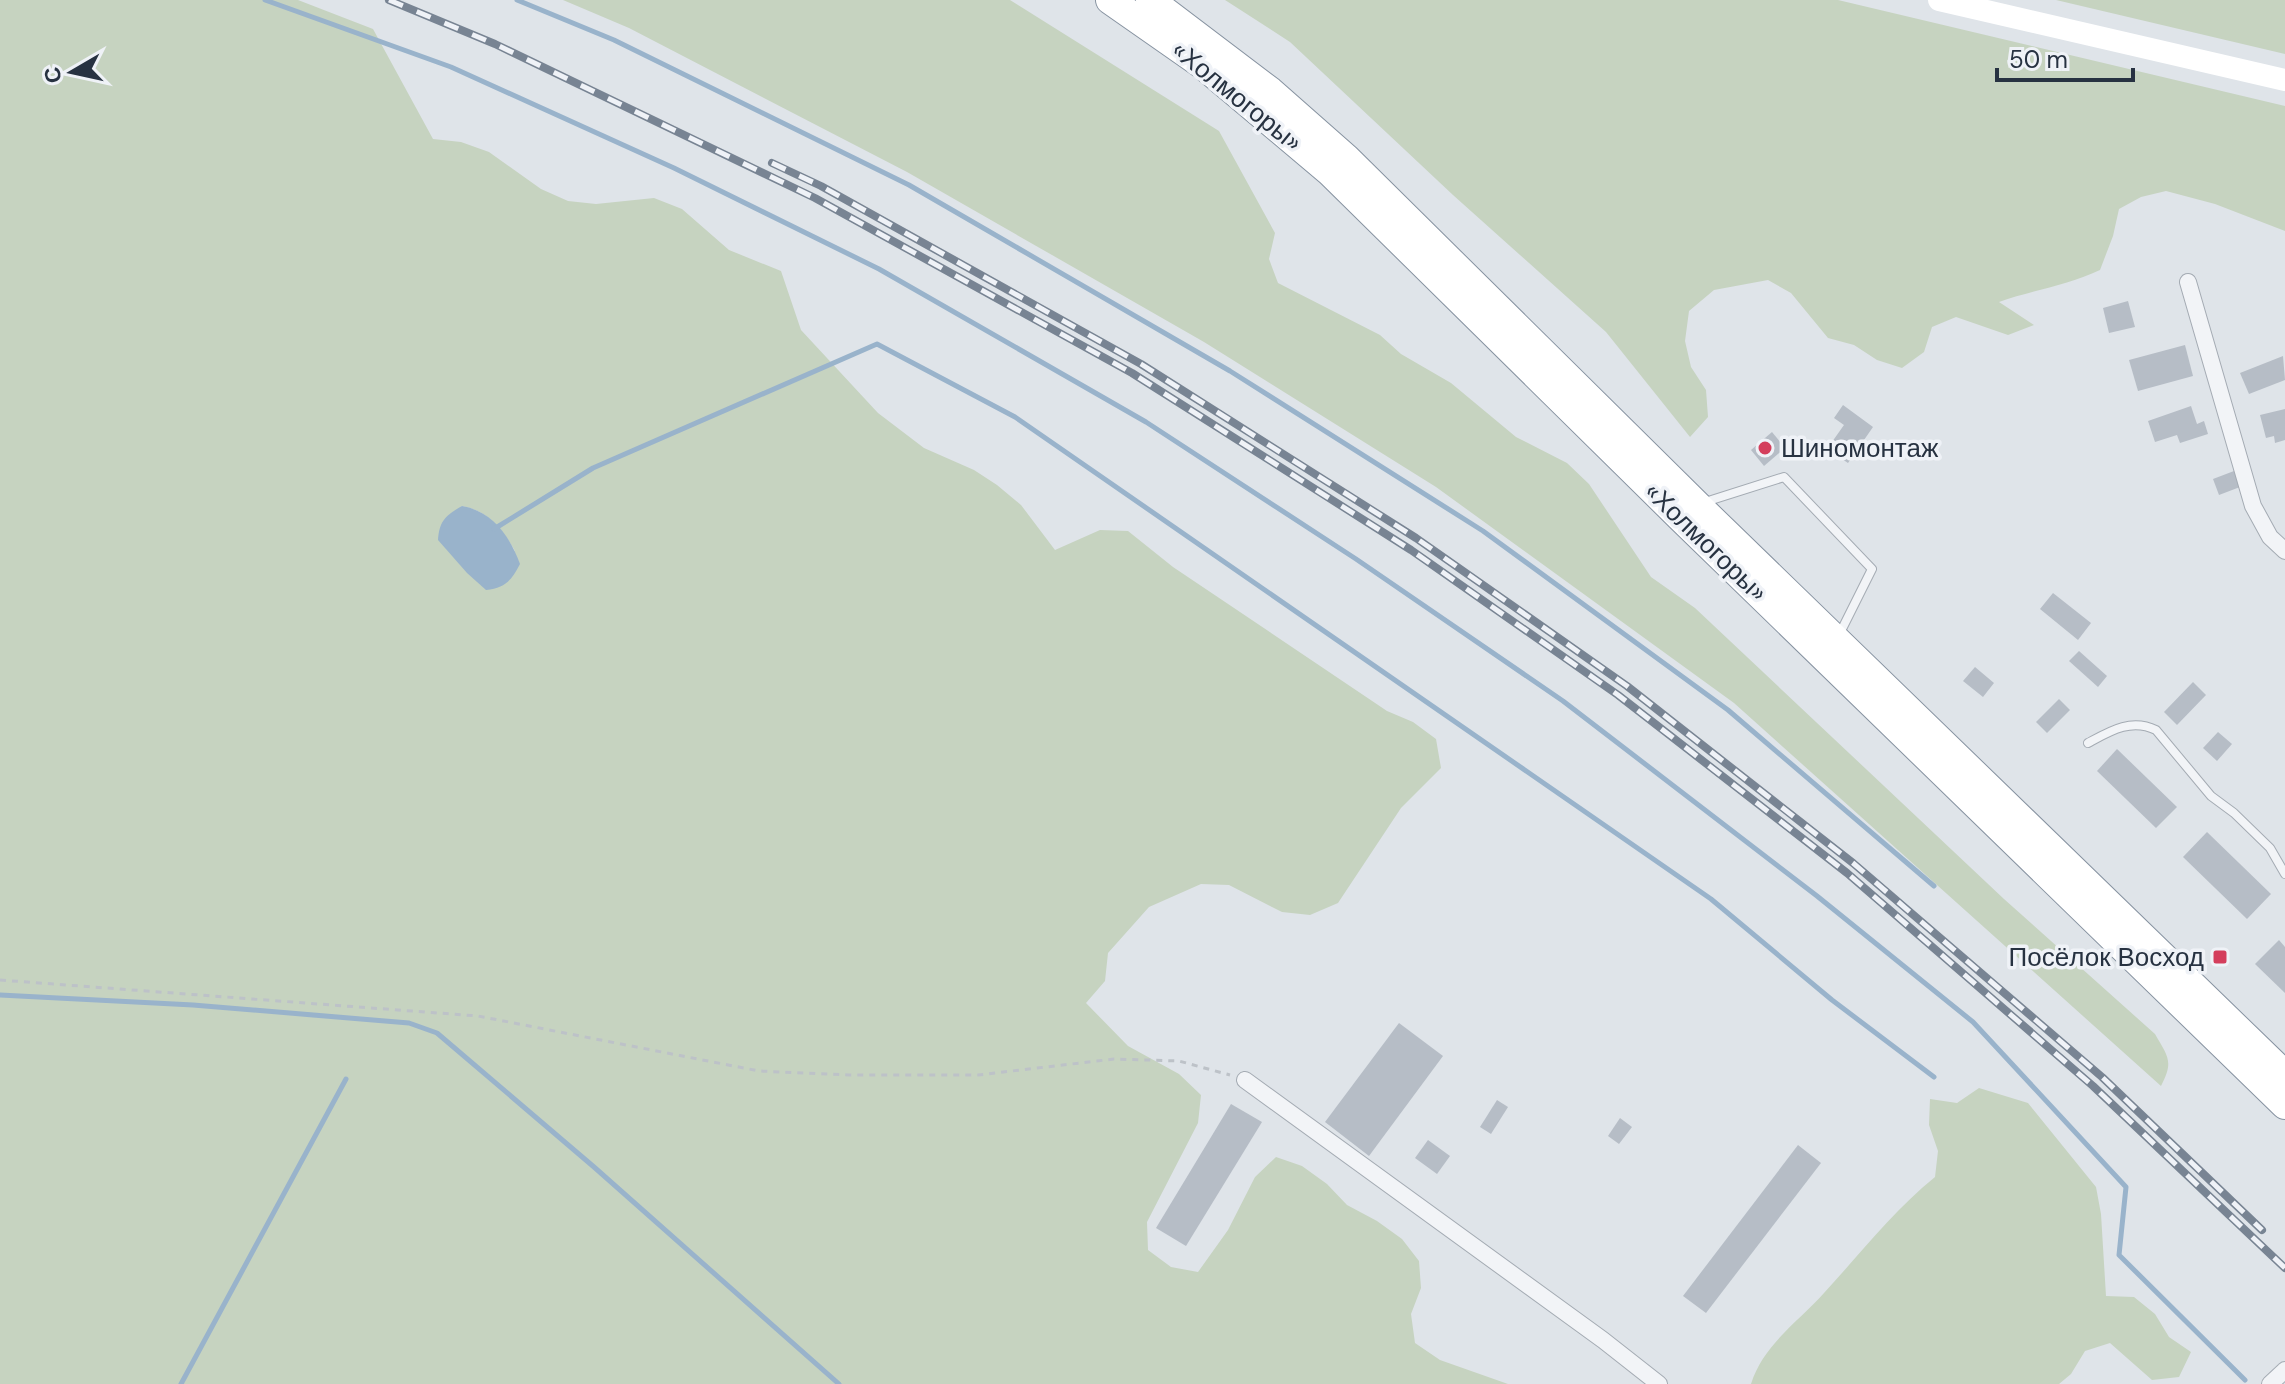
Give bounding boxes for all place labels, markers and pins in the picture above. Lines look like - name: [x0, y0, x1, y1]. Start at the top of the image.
- place label: Шиномонтаж: [1781, 431, 1939, 465]
- marker: Шиномонтаж: [1756, 439, 1774, 457]
- place label: Посёлок Восход: [2009, 940, 2204, 974]
- marker: Посёлок Восход: [2211, 948, 2229, 966]

